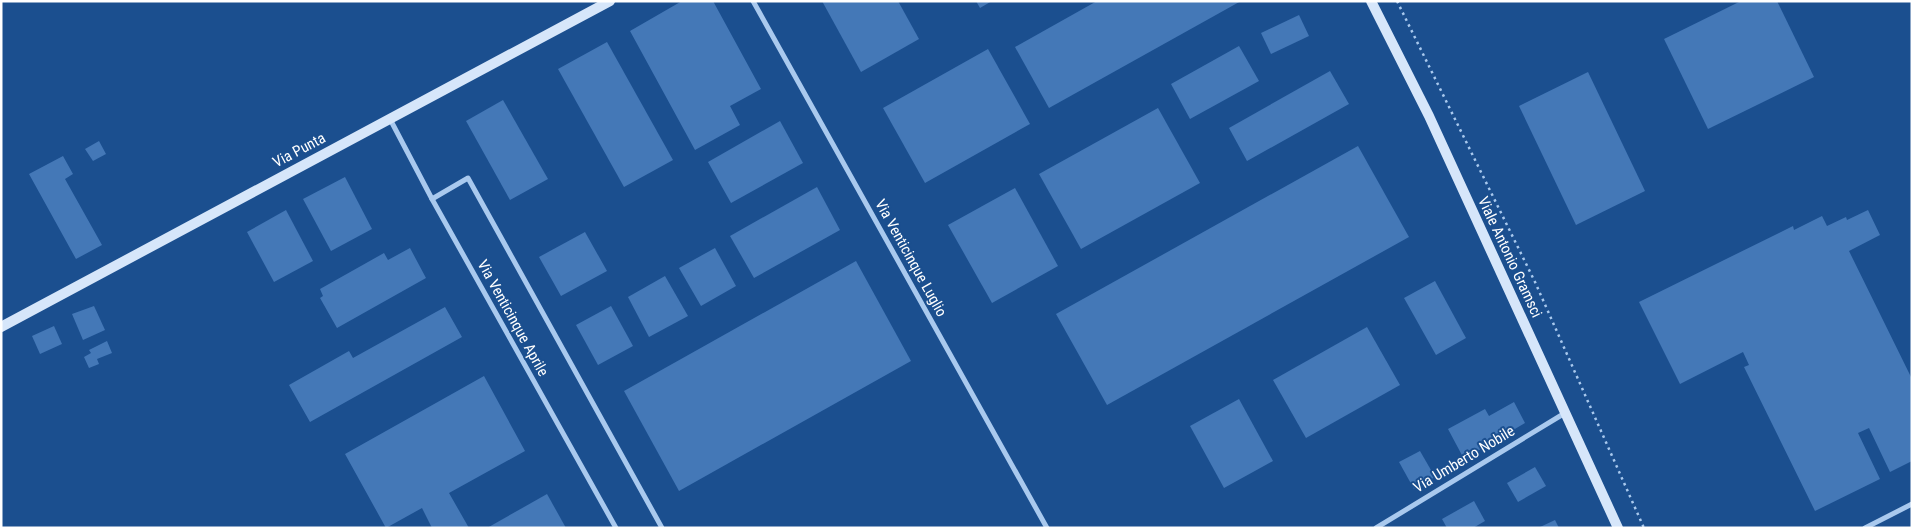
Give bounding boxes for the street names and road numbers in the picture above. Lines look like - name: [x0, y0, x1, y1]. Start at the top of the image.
- street label: Via Punta: [270, 129, 328, 171]
- street label: Viale Antonio Gramsci: [1474, 194, 1546, 320]
- street label: Via Venticinque Luglio: [871, 196, 951, 320]
- street label: Via Venticinque Aprile: [474, 257, 552, 379]
- street label: Via Umberto Nobile: [1410, 422, 1518, 496]

